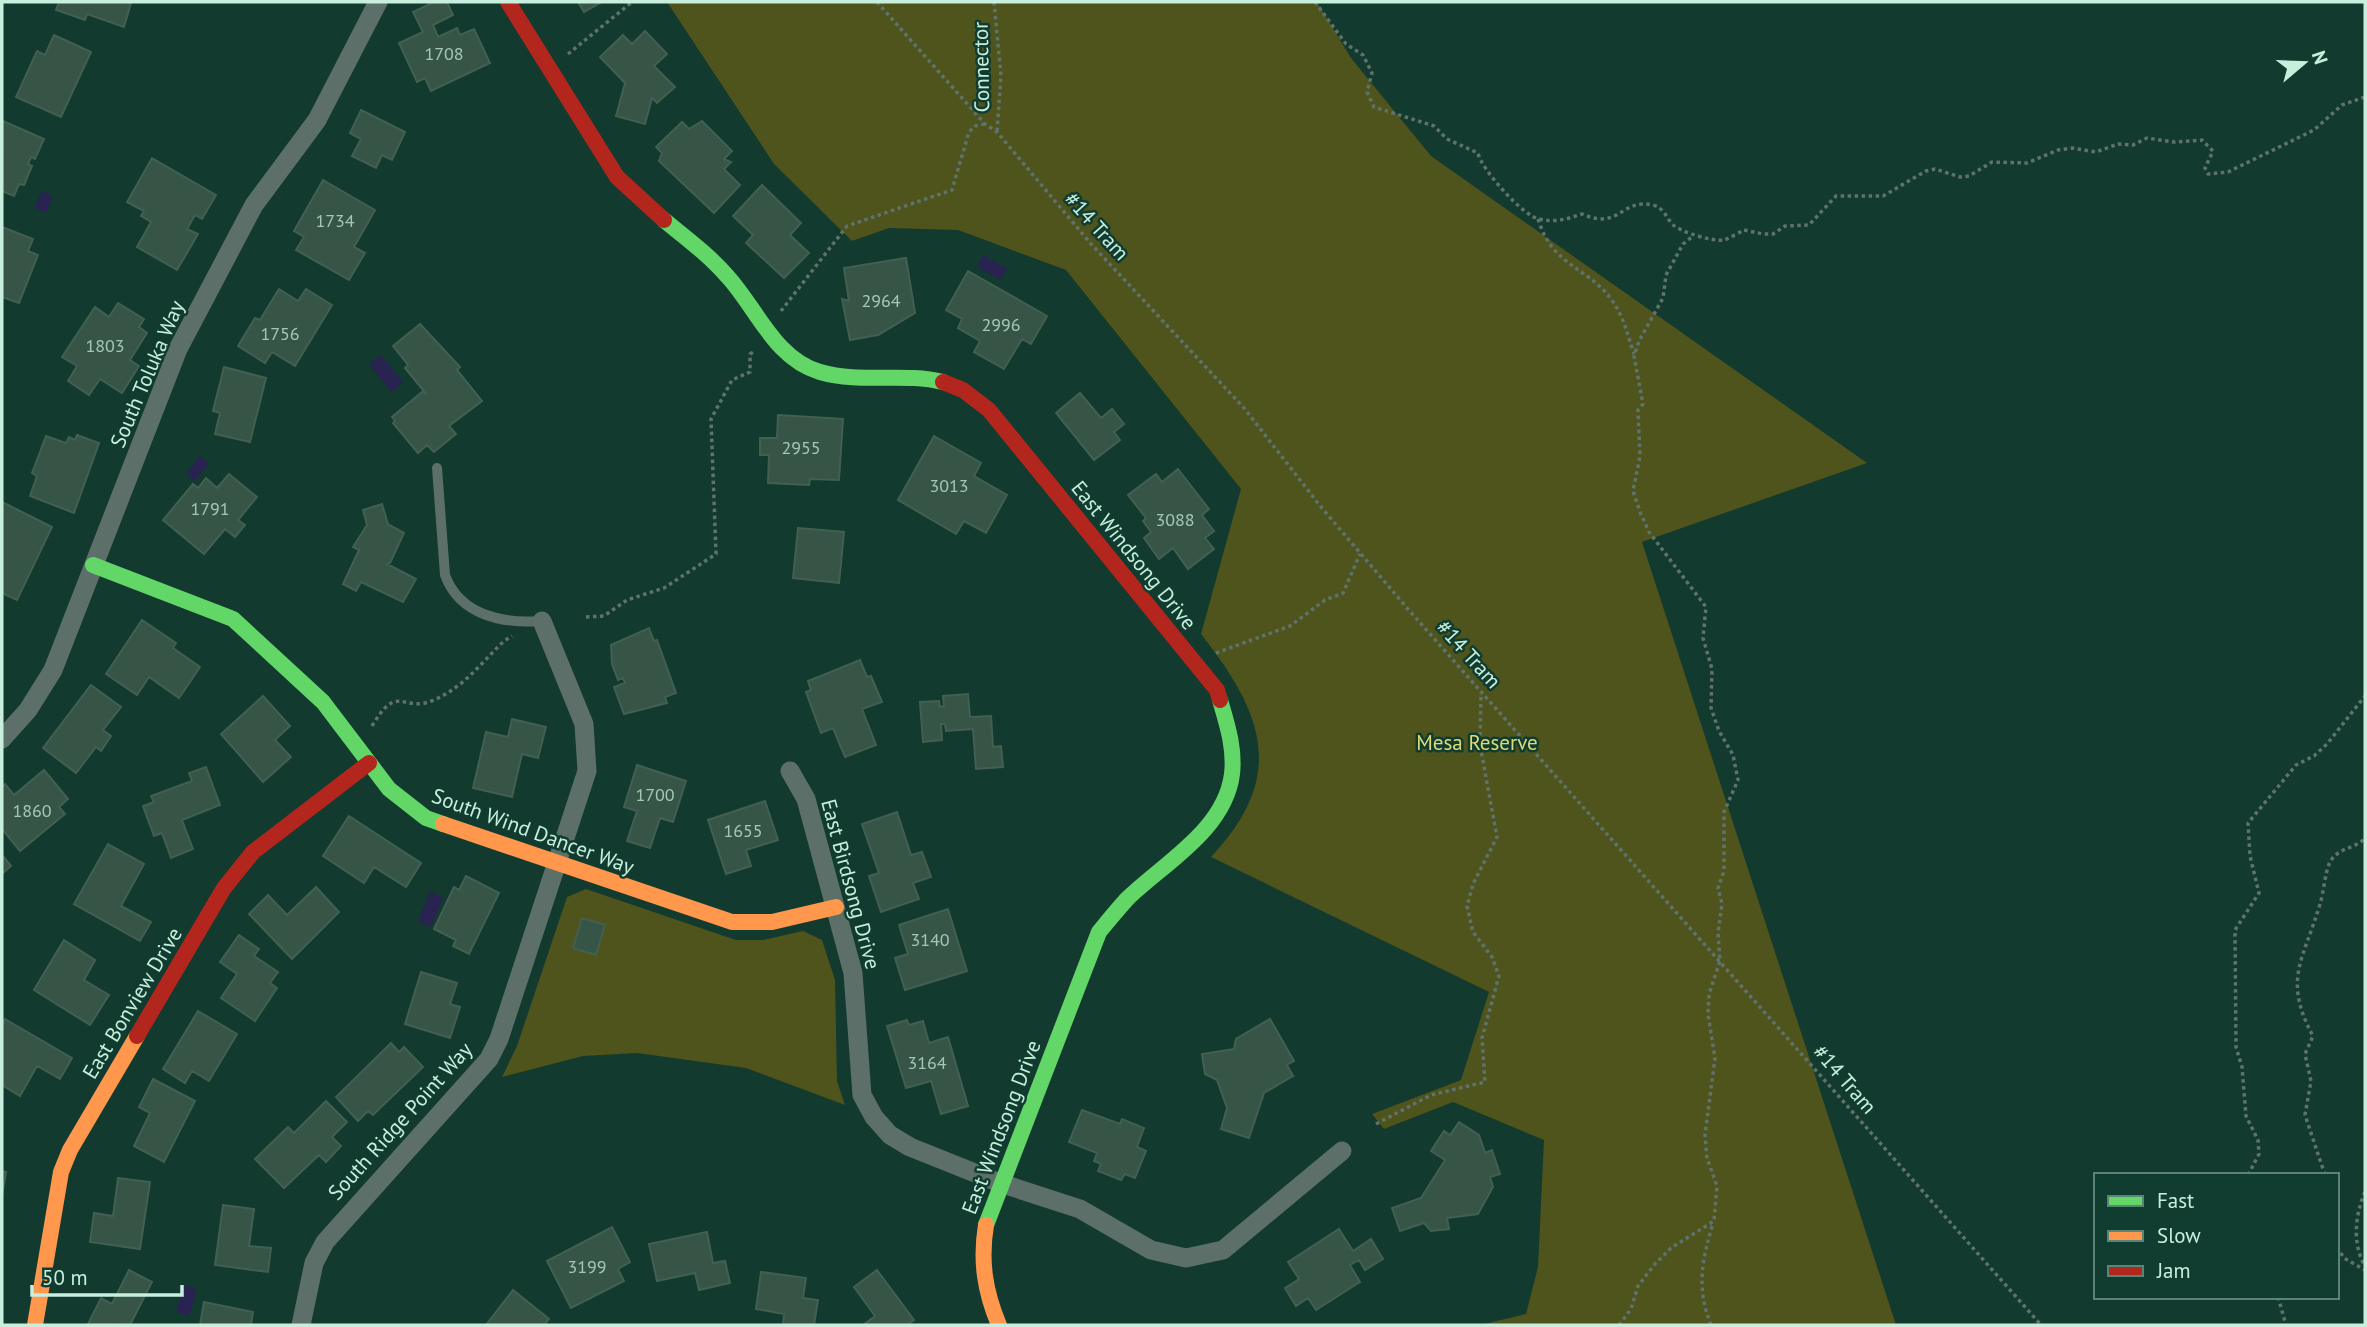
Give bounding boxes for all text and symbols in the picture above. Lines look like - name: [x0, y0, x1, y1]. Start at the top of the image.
- street label: Connector: [967, 21, 995, 113]
- north arrow: [2269, 28, 2339, 98]
- house number: 1708: [424, 42, 464, 65]
- text: N: [2307, 48, 2333, 67]
- street label: #14 Tram: [1059, 186, 1135, 266]
- house number: 1734: [315, 209, 355, 232]
- house number: 2964: [861, 289, 901, 312]
- street label: South Toluka Way: [104, 296, 190, 452]
- house number: 2996: [981, 313, 1021, 336]
- house number: 1756: [260, 322, 300, 345]
- house number: 1803: [85, 334, 125, 357]
- house number: 2955: [781, 436, 821, 459]
- house number: 3013: [929, 474, 969, 497]
- street label: East Windsong Drive: [1066, 475, 1202, 635]
- house number: 1791: [190, 497, 230, 520]
- house number: 3088: [1155, 508, 1195, 531]
- street label: #14 Tram: [1431, 614, 1507, 694]
- park label: Mesa Reserve: [1416, 729, 1538, 756]
- street label: South Wind Dancer Way: [428, 782, 638, 880]
- house number: 1700: [635, 783, 675, 806]
- street label: East Birdsong Drive: [815, 796, 887, 972]
- house number: 1860: [12, 799, 52, 822]
- house number: 1655: [723, 819, 763, 842]
- street label: East Bonview Drive: [76, 922, 188, 1084]
- house number: 3140: [910, 928, 950, 951]
- street label: South Ridge Point Way: [322, 1036, 478, 1206]
- street label: East Windsong Drive: [955, 1036, 1047, 1218]
- street label: #14 Tram: [1807, 1039, 1883, 1119]
- house number: 3164: [907, 1051, 947, 1074]
- legend: [2094, 1173, 2339, 1299]
- text: Fast: [2157, 1187, 2194, 1214]
- text: Slow: [2157, 1222, 2201, 1249]
- scale bar: [32, 1254, 182, 1298]
- house number: 3199: [567, 1255, 607, 1278]
- text: Jam: [2156, 1257, 2191, 1284]
- text: 50 m: [42, 1264, 88, 1291]

